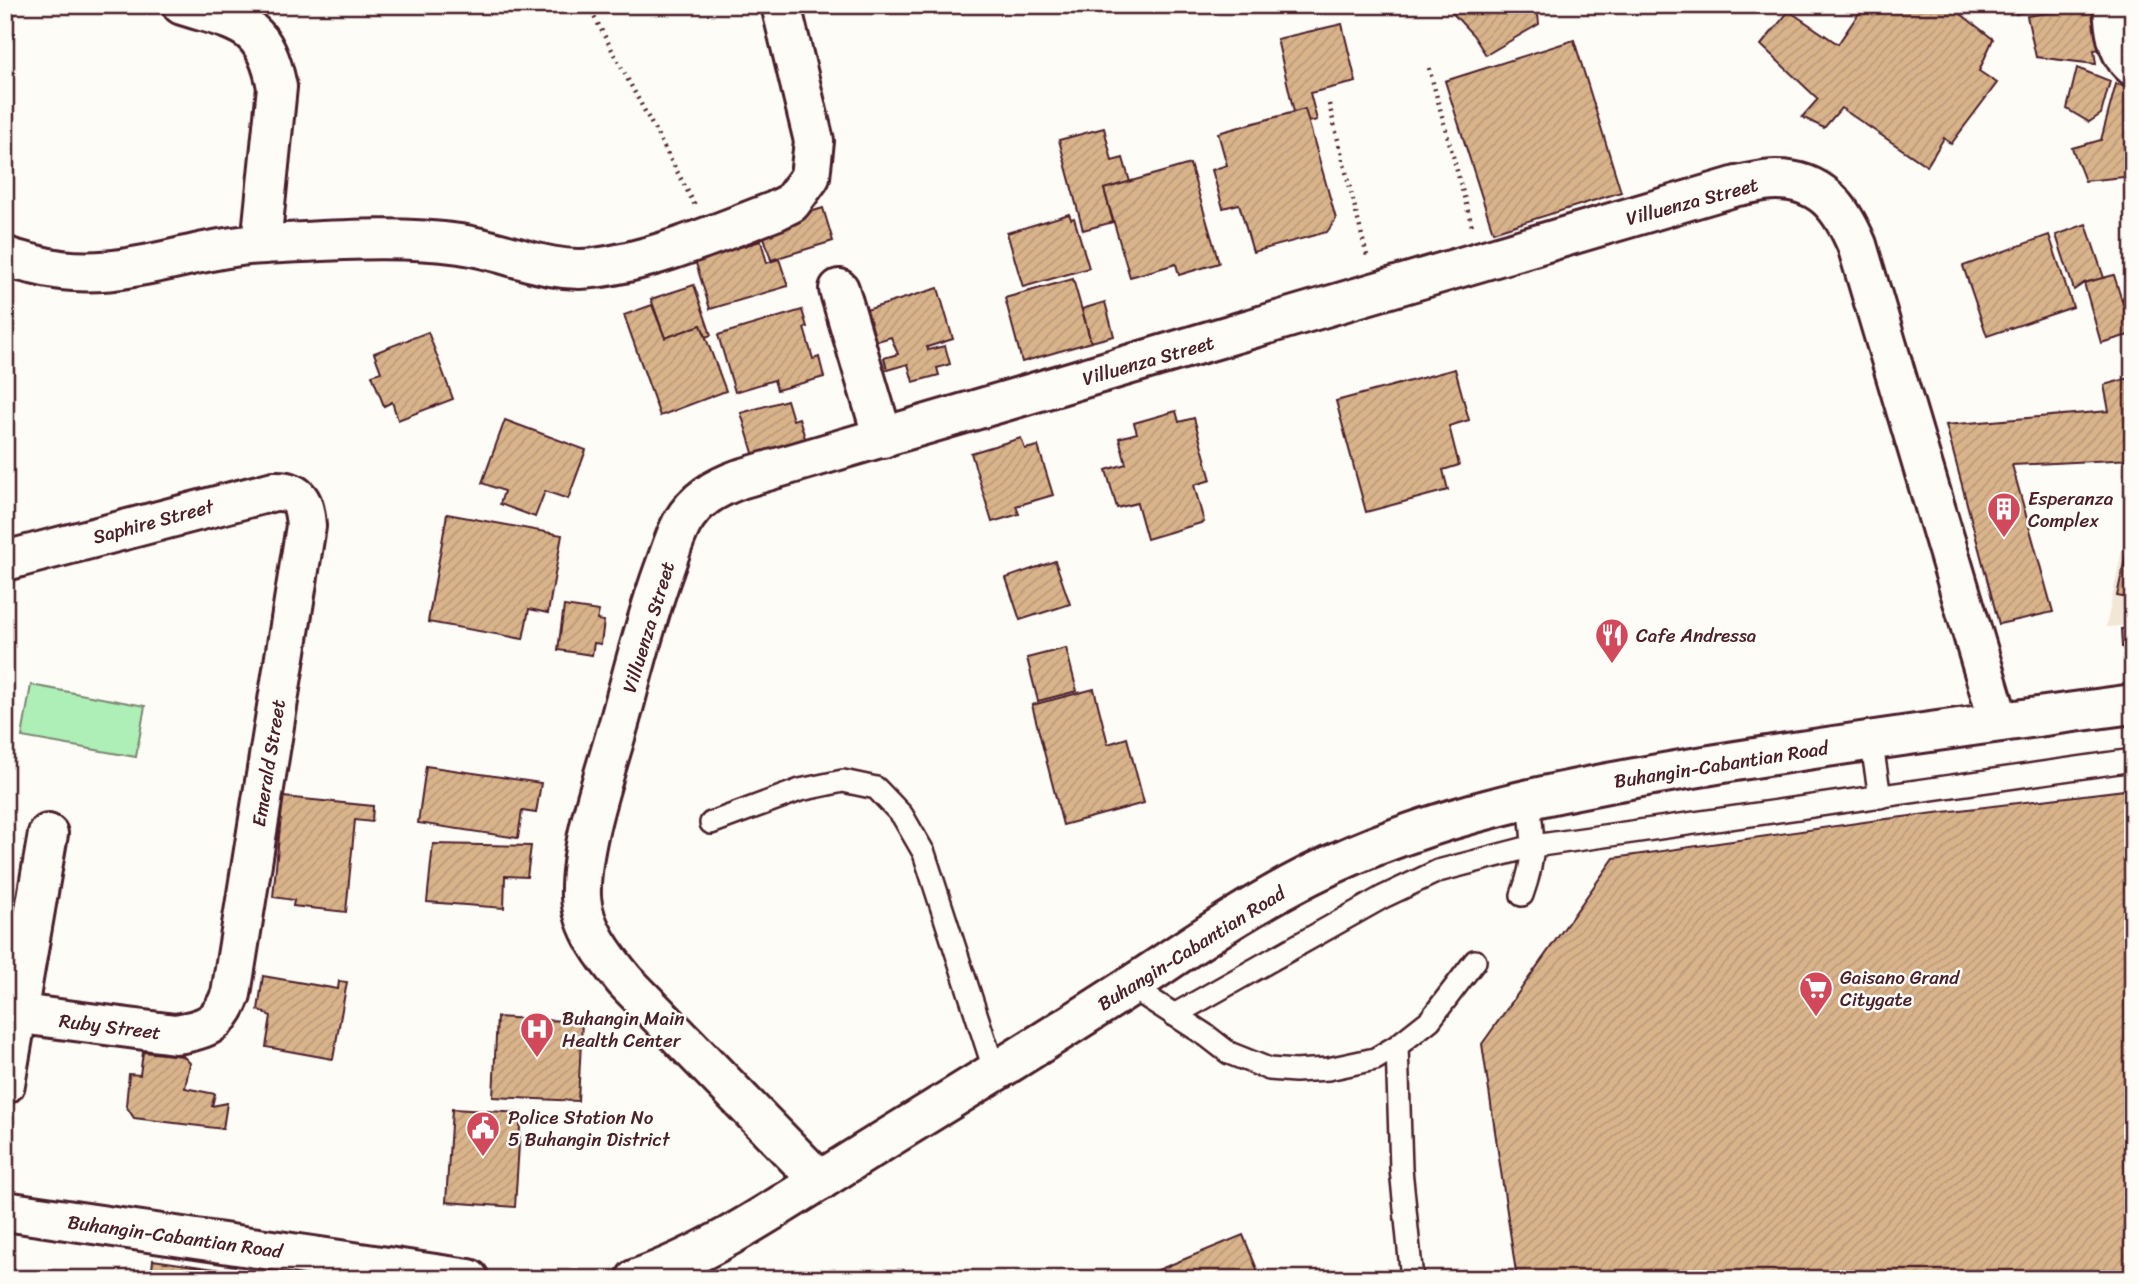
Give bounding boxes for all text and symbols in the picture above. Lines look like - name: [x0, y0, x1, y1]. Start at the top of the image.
- street label: Villuenza Street: [1622, 168, 1762, 235]
- street label: Villuenza Street: [1078, 326, 1218, 395]
- place label: Esperanza Complex: [2028, 482, 2114, 537]
- street label: Saphire Street: [89, 489, 218, 553]
- building icon: Esperanza Complex: [1985, 490, 2023, 539]
- street label: Villuenza Street: [613, 557, 684, 697]
- restaurant icon: Cafe Andressa: [1593, 616, 1631, 665]
- place label: Cafe Andressa: [1636, 619, 1757, 652]
- street label: Emerald Street: [242, 697, 295, 829]
- street label: Buhangin-Cabantian Road: [1612, 731, 1832, 798]
- street label: Buhangin-Cabantian Road: [1091, 876, 1293, 1020]
- place label: Gaisano Grand Citygate: [1840, 961, 1960, 1016]
- supermarket icon: Gaisano Grand Citygate: [1797, 969, 1835, 1018]
- place label: Buhangin Main Health Center: [562, 1002, 684, 1057]
- street label: Ruby Street: [57, 1004, 163, 1049]
- hospital icon: Buhangin Main Health Center: [518, 1010, 556, 1059]
- place label: Police Station No 5 Buhangin District: [508, 1101, 671, 1156]
- public building icon: Police Station No 5 Buhangin District: [464, 1109, 502, 1158]
- street label: Buhangin-Cabantian Road: [66, 1205, 286, 1268]

